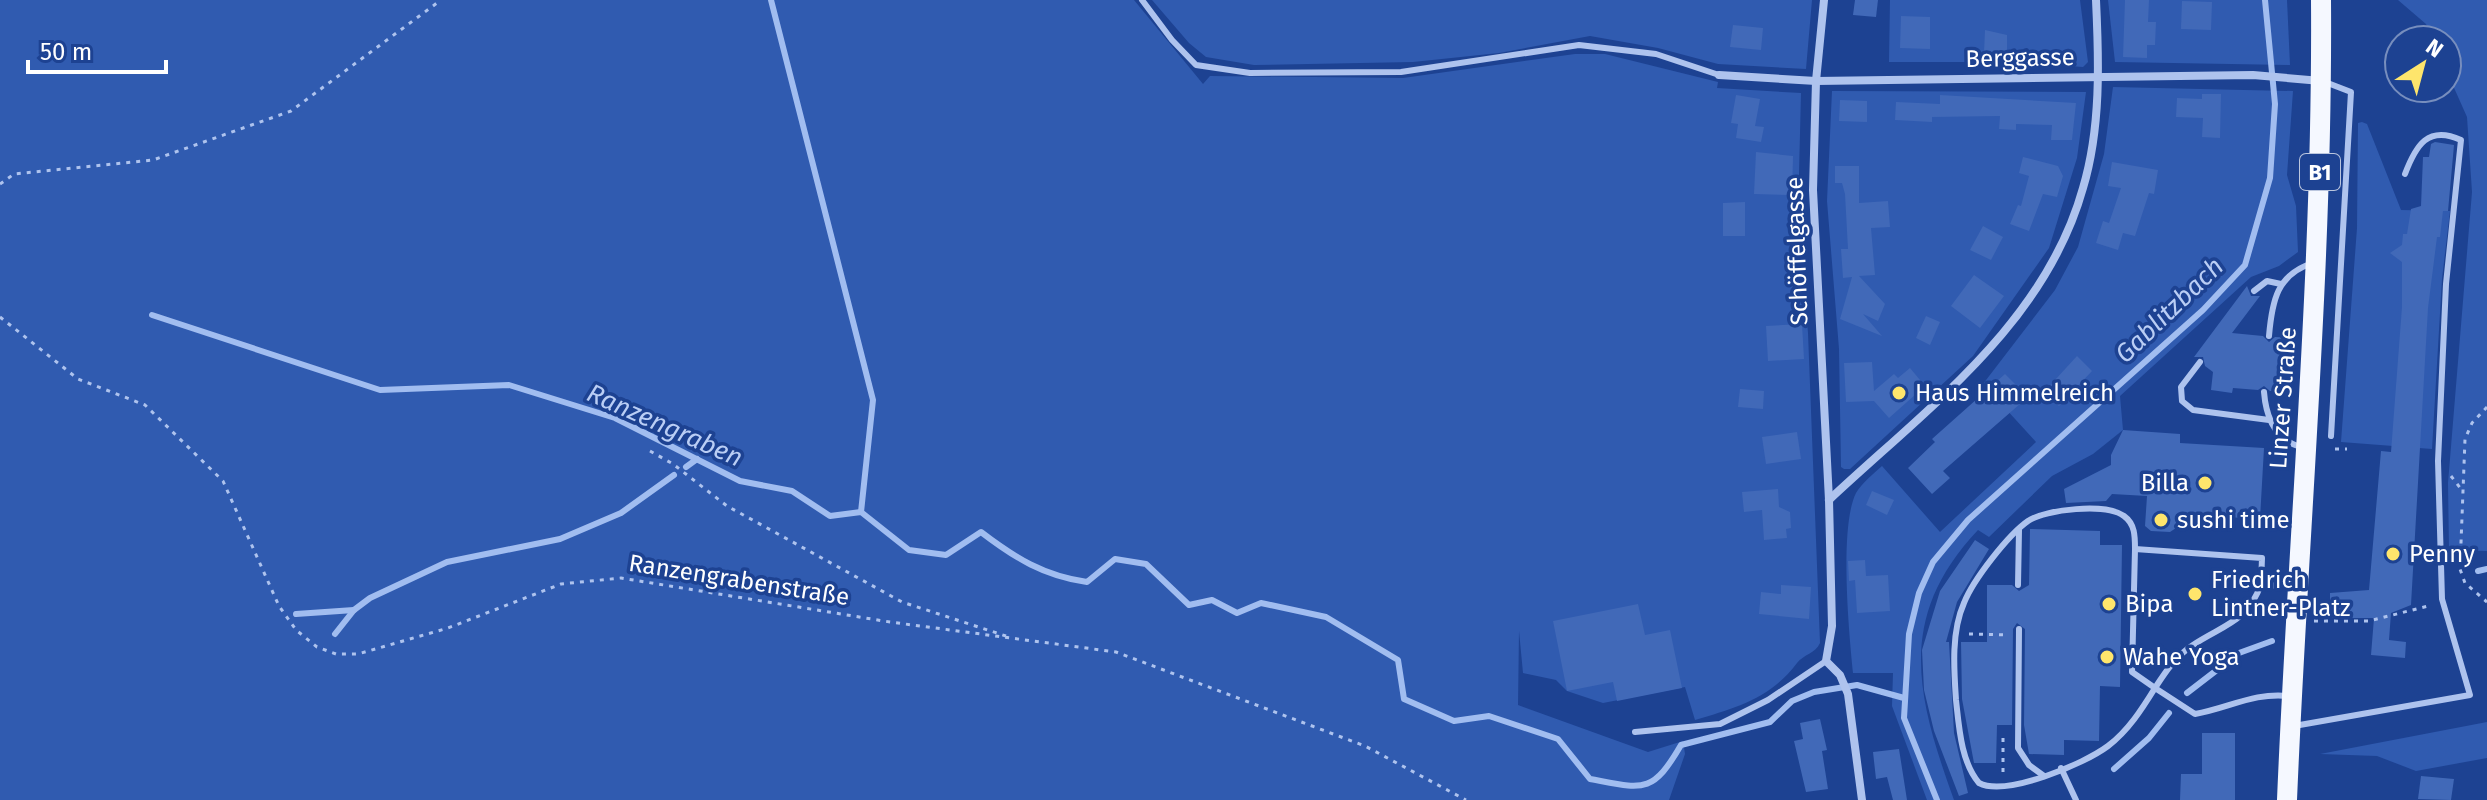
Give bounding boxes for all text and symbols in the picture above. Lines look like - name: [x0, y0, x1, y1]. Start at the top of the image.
- scale bar: [28, 24, 166, 74]
- north arrow: [2383, 24, 2463, 104]
- text: N: [2421, 33, 2448, 63]
- text: 50 m: [40, 38, 92, 66]
- street label: Berggasse: [1965, 43, 2075, 73]
- road number: B1: [2300, 154, 2340, 190]
- street label: Schöffelgasse: [1780, 176, 1814, 326]
- water label: Gablitzbach: [2109, 251, 2230, 370]
- street label: Linzer Straße: [2264, 326, 2302, 470]
- water label: Ranzengraben: [582, 377, 747, 474]
- place label: Haus Himmelreich: [1915, 379, 2114, 407]
- marker: Haus Himmelreich: [1890, 384, 1908, 402]
- place label: Billa: [2141, 469, 2189, 497]
- marker: Billa: [2196, 474, 2214, 492]
- place label: sushi time: [2177, 506, 2290, 534]
- marker: sushi time: [2152, 511, 2170, 529]
- place label: Penny: [2409, 540, 2475, 568]
- marker: Penny: [2384, 545, 2402, 563]
- street label: Ranzengrabenstraße: [627, 549, 851, 611]
- place label: Friedrich Lintner-Platz: [2211, 566, 2351, 622]
- marker: Friedrich Lintner-Platz: [2186, 585, 2204, 603]
- place label: Bipa: [2125, 590, 2173, 618]
- marker: Bipa: [2100, 595, 2118, 613]
- place label: Wahe Yoga: [2123, 643, 2240, 671]
- marker: Wahe Yoga: [2098, 648, 2116, 666]

